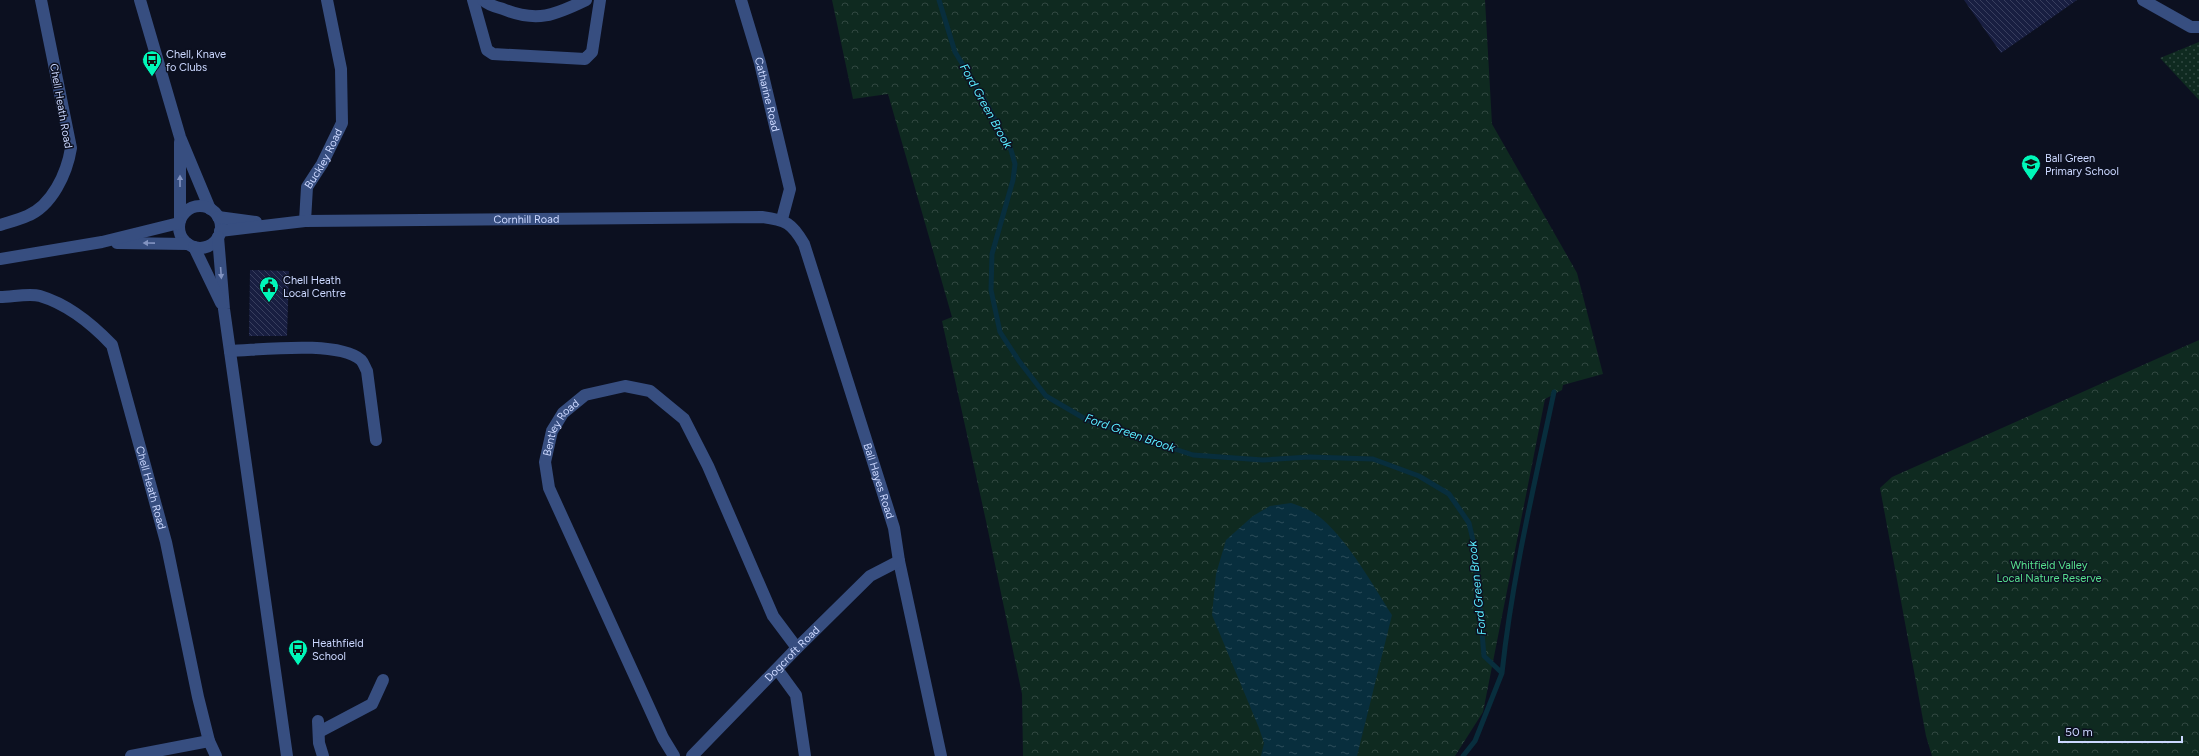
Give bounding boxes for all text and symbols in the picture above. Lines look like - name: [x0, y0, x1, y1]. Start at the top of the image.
- place label: Chell, Knave fo Clubs: [166, 48, 226, 74]
- bus stop icon: Chell, Knave fo Clubs: [141, 49, 163, 77]
- street label: Catharine Road: [752, 56, 783, 133]
- water label: Ford Green Brook: [957, 61, 1016, 152]
- street label: Chell Heath Road: [47, 63, 75, 149]
- street label: Buckley Road: [301, 126, 345, 191]
- place label: Ball Green Primary School: [2045, 152, 2119, 178]
- school or university icon: Ball Green Primary School: [2020, 153, 2042, 181]
- one-way arrow: [177, 174, 183, 187]
- street label: Cornhill Road: [493, 212, 559, 226]
- one-way arrow: [143, 240, 155, 247]
- one-way arrow: [217, 267, 224, 279]
- place label: Chell Heath Local Centre: [283, 274, 346, 300]
- public building icon: Chell Heath Local Centre: [258, 275, 280, 303]
- street label: Bentley Road: [540, 396, 581, 457]
- water label: Ford Green Brook: [1083, 411, 1178, 455]
- street label: Ball Hayes Road: [861, 441, 897, 520]
- street label: Chell Heath Road: [133, 444, 169, 531]
- water label: Ford Green Brook: [1465, 539, 1489, 636]
- park label: Whitfield Valley Local Nature Reserve: [1997, 559, 2102, 585]
- street label: Dogcroft Road: [762, 623, 822, 684]
- place label: Heathfield School: [312, 637, 364, 663]
- bus stop icon: Heathfield School: [287, 638, 309, 666]
- scale bar: [2059, 718, 2182, 744]
- text: 50 m: [2065, 725, 2093, 739]

